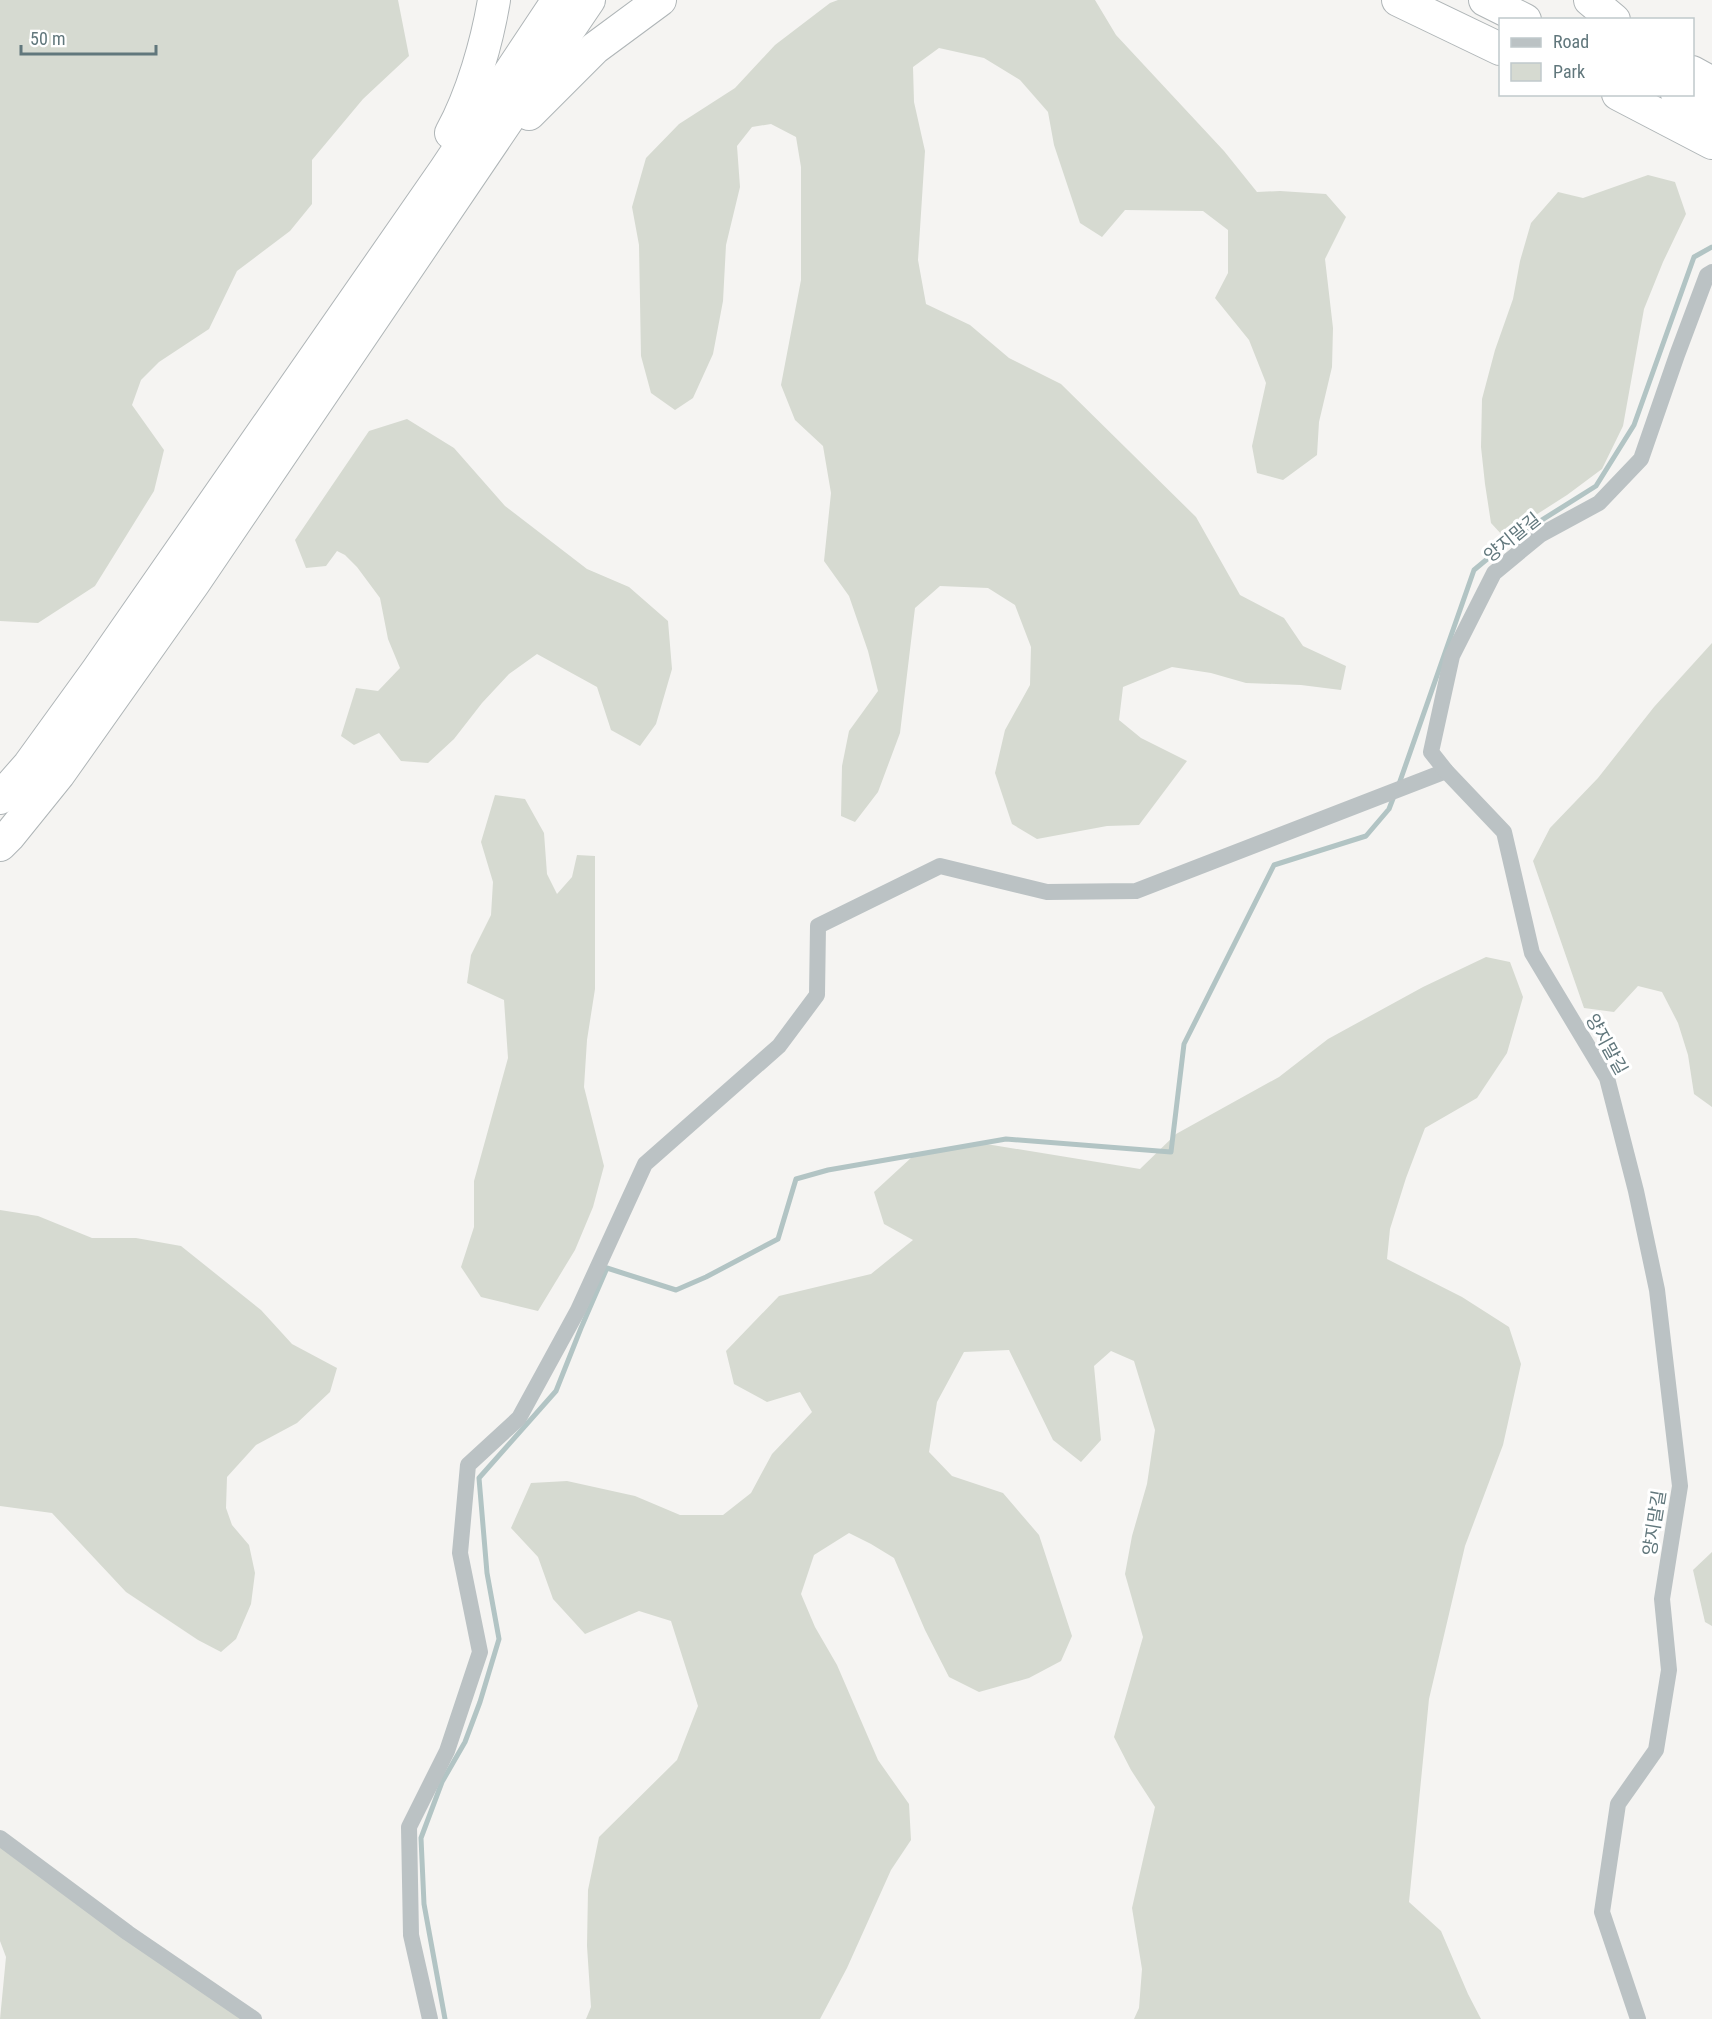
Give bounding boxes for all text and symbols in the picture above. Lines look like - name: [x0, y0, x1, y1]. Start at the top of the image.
- scale bar: [21, 18, 156, 56]
- legend: [1499, 18, 1694, 96]
- text: 50 m: [30, 28, 65, 49]
- text: Road: [1553, 31, 1589, 52]
- text: Park: [1553, 61, 1585, 82]
- street label: 양지말길: [1480, 508, 1544, 566]
- street label: 양지말길: [1582, 1010, 1632, 1078]
- street label: 양지말길: [1638, 1489, 1670, 1557]

